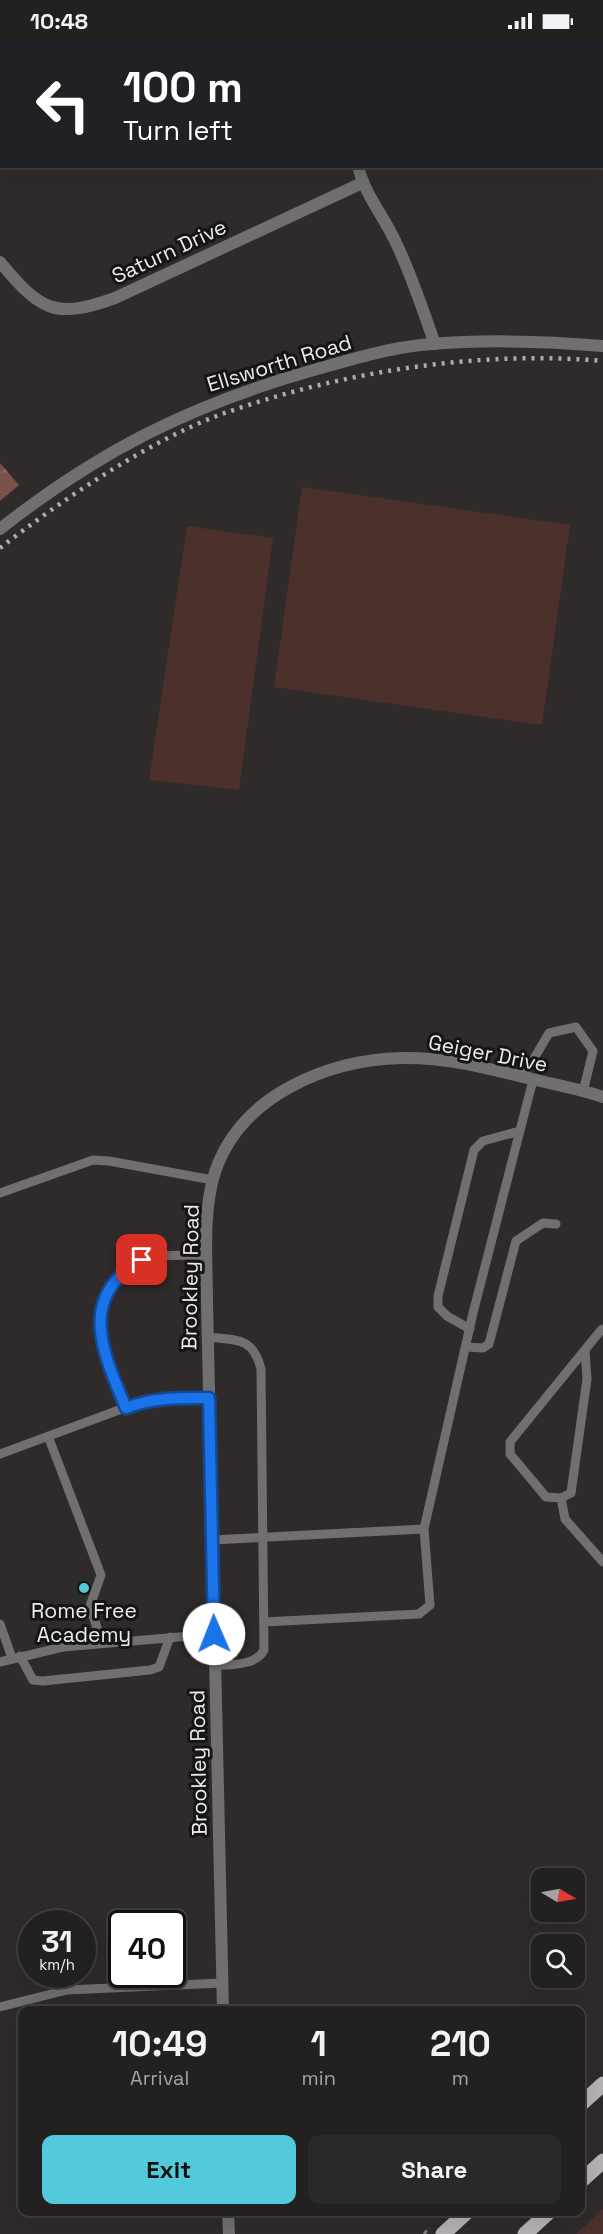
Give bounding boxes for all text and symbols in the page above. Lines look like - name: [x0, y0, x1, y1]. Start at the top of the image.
- text: 10:48: [30, 7, 88, 35]
- text: 100 m: [123, 61, 243, 114]
- icon: left: [24, 66, 102, 144]
- text: Turn left: [123, 113, 233, 148]
- street label: Saturn Drive: [107, 213, 231, 289]
- street label: Ellsworth Road: [203, 328, 355, 398]
- street label: Geiger Drive: [426, 1028, 550, 1078]
- street label: Brookley Road: [175, 1204, 205, 1350]
- pin: [116, 1234, 167, 1285]
- icon: arrive: [125, 1243, 158, 1276]
- marker: Rome Free Academy: [77, 1581, 91, 1595]
- place label: Rome Free Academy: [31, 1597, 137, 1648]
- position arrow: [182, 1602, 246, 1666]
- street label: Brookley Road: [183, 1690, 213, 1836]
- north arrow: [531, 1868, 585, 1922]
- map controls: [531, 1868, 585, 1988]
- speed limit sign: 40: [108, 1910, 186, 1988]
- text: 31: [41, 1922, 73, 1961]
- button: search: [531, 1934, 585, 1988]
- text: km/h: [39, 1955, 75, 1974]
- text: 10:49: [112, 2021, 208, 2067]
- text: 1: [311, 2021, 327, 2067]
- text: 210: [430, 2021, 491, 2067]
- text: Arrival: [130, 2065, 190, 2091]
- text: min: [302, 2065, 336, 2091]
- text: m: [452, 2065, 469, 2091]
- button: Exit: [42, 2135, 296, 2204]
- button: Share: [308, 2135, 561, 2204]

